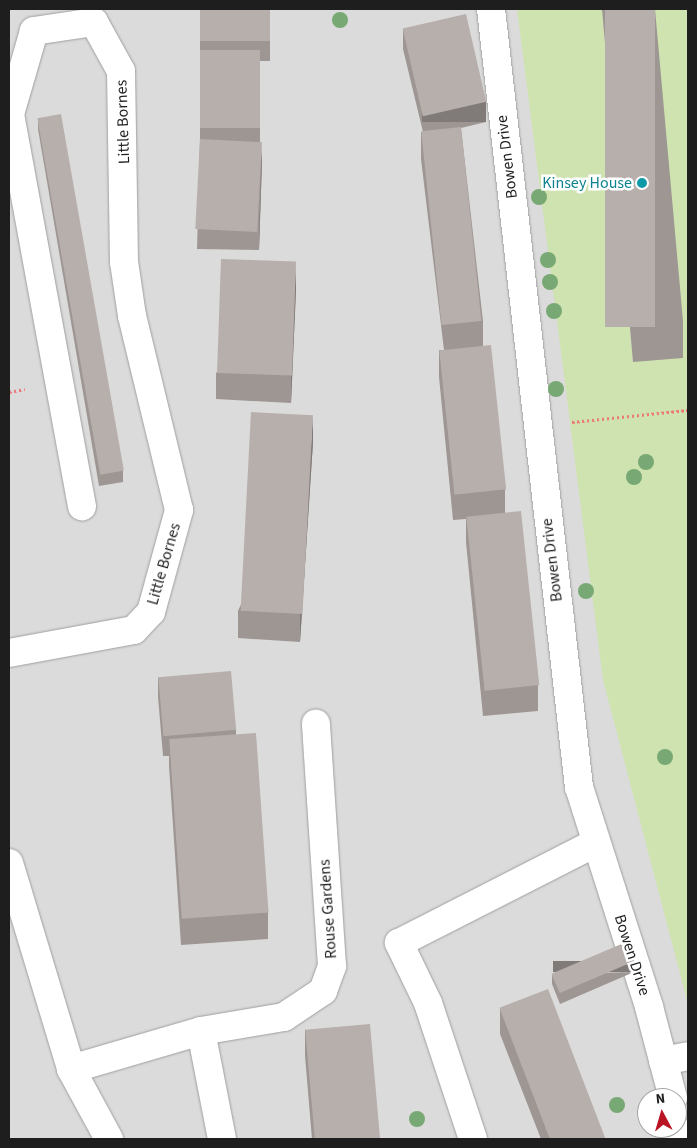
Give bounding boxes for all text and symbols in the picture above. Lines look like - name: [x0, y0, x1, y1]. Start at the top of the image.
- street label: Little Bornes: [112, 79, 134, 165]
- street label: Bowen Drive: [492, 114, 522, 200]
- place label: Kinsey House: [542, 173, 632, 193]
- marker: Kinsey House: [636, 177, 648, 189]
- street label: Bowen Drive: [537, 517, 567, 603]
- street label: Little Bornes: [143, 521, 185, 607]
- street label: Rouse Gardens: [315, 859, 341, 959]
- street label: Bowen Drive: [610, 912, 654, 998]
- north arrow: [637, 1088, 687, 1138]
- text: N: [655, 1089, 666, 1110]

